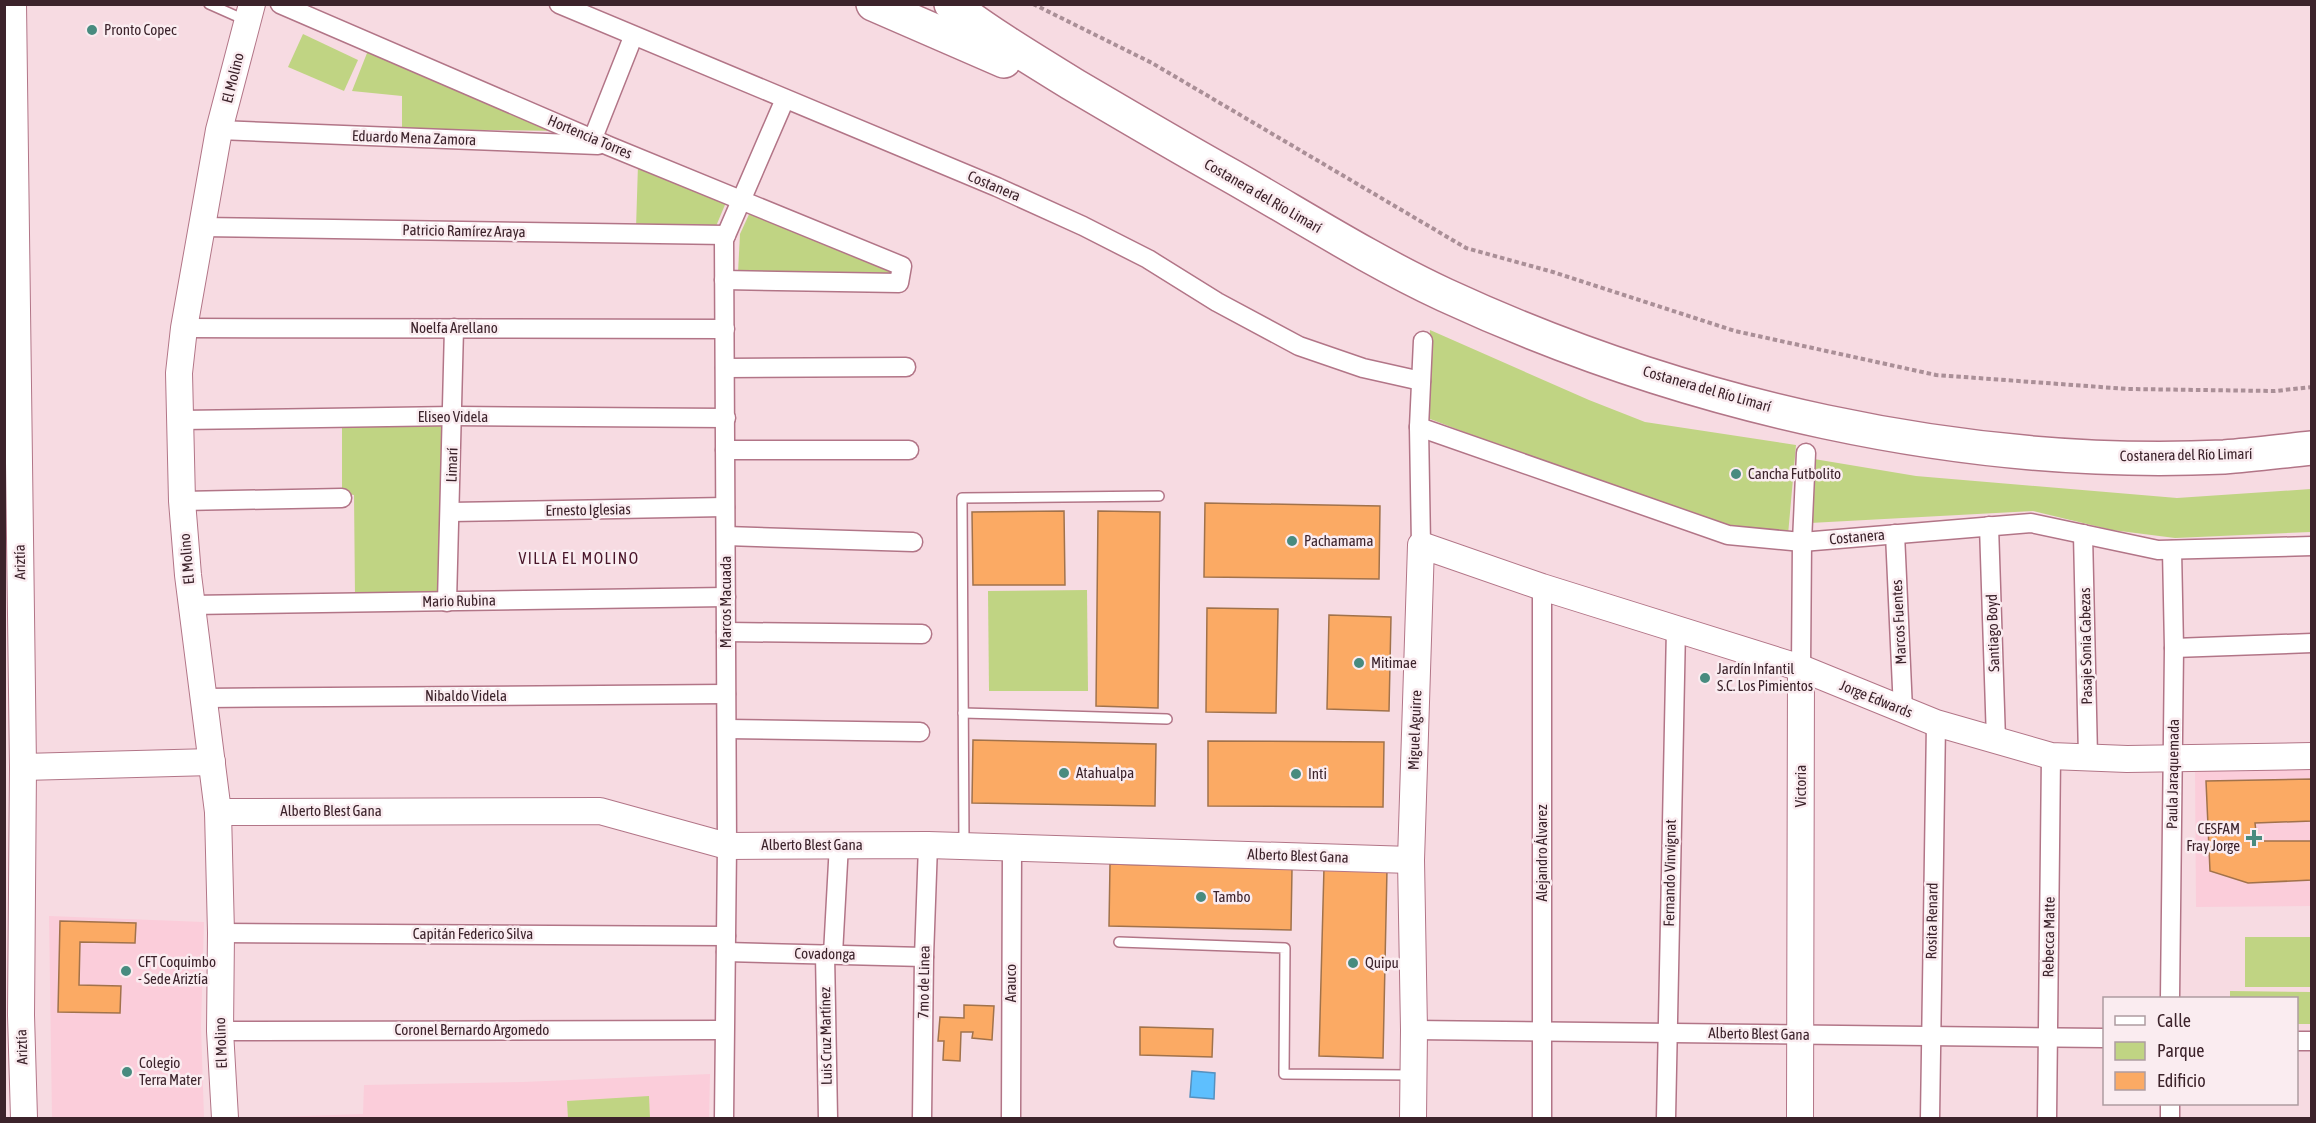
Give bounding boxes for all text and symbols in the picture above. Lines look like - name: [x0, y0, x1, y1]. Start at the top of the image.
- place label: Pronto Copec: [104, 21, 177, 38]
- marker: Pronto Copec: [85, 23, 99, 37]
- street label: El Molino: [218, 51, 247, 105]
- street label: Hortencia Torres: [545, 111, 635, 162]
- street label: Eduardo Mena Zamora: [352, 127, 476, 148]
- street label: Costanera del Río Limarí: [1202, 155, 1325, 236]
- street label: Costanera: [965, 167, 1023, 204]
- street label: Patricio Ramírez Araya: [402, 221, 526, 240]
- street label: Noelfa Arellano: [410, 319, 498, 336]
- street label: Costanera del Río Limarí: [1641, 362, 1774, 415]
- street label: Eliseo Videla: [418, 408, 488, 425]
- street label: Costanera del Río Limarí: [2120, 445, 2253, 464]
- street label: Limarí: [442, 447, 461, 483]
- place label: Cancha Futbolito: [1748, 465, 1841, 482]
- marker: Cancha Futbolito: [1729, 467, 1743, 481]
- street label: Ernesto Iglesias: [545, 500, 631, 519]
- street label: Costanera: [1829, 526, 1885, 547]
- place label: Pachamama: [1304, 532, 1373, 549]
- street label: El Molino: [176, 533, 197, 585]
- marker: Pachamama: [1285, 534, 1299, 548]
- street label: Ariztía: [11, 544, 28, 580]
- district label: VILLA EL MOLINO: [518, 549, 640, 567]
- street label: Marcos Macuada: [717, 556, 734, 648]
- street label: Marcos Fuentes: [1888, 579, 1909, 665]
- street label: Pasaje Sonia Cabezas: [2076, 587, 2095, 705]
- street label: Mario Rubina: [422, 591, 496, 610]
- street label: Santiago Boyd: [1983, 594, 2002, 672]
- place label: Mitimae: [1371, 654, 1417, 671]
- marker: Mitimae: [1352, 656, 1366, 670]
- place label: Jardín Infantil S.C. Los Pimientos: [1717, 660, 1813, 694]
- marker: Jardín Infantil S.C. Los Pimientos: [1698, 671, 1712, 685]
- street label: Jorge Edwards: [1837, 676, 1915, 721]
- street label: Nibaldo Videla: [425, 687, 507, 704]
- street label: Miguel Aguirre: [1405, 689, 1424, 770]
- street label: Paula Jaraquemada: [2163, 719, 2182, 829]
- place label: Atahualpa: [1076, 764, 1134, 781]
- place label: Inti: [1308, 765, 1327, 782]
- street label: Victoria: [1792, 765, 1809, 807]
- marker: Atahualpa: [1057, 766, 1071, 780]
- marker: Inti: [1289, 767, 1303, 781]
- street label: Alberto Blest Gana: [280, 802, 382, 819]
- street label: Alejandro Álvarez: [1533, 804, 1550, 902]
- street label: Fernando Vinvignat: [1660, 819, 1679, 927]
- place label: CESFAM Fray Jorge: [2186, 820, 2240, 854]
- marker: CESFAM Fray Jorge: [2245, 829, 2263, 847]
- street label: Alberto Blest Gana: [761, 836, 863, 853]
- street label: Alberto Blest Gana: [1247, 845, 1349, 866]
- street label: Rosita Renard: [1922, 882, 1941, 960]
- place label: Tambo: [1213, 888, 1250, 905]
- marker: Tambo: [1194, 890, 1208, 904]
- street label: Rebecca Matte: [2039, 896, 2058, 977]
- street label: Capitán Federico Silva: [413, 925, 533, 942]
- street label: Covadonga: [794, 944, 856, 963]
- street label: 7mo de Linea: [914, 945, 933, 1019]
- place label: CFT Coquimbo - Sede Ariztía: [138, 953, 216, 987]
- place label: Quipu: [1365, 954, 1399, 971]
- marker: Quipu: [1346, 956, 1360, 970]
- marker: CFT Coquimbo - Sede Ariztía: [119, 964, 133, 978]
- street label: Arauco: [1002, 964, 1019, 1002]
- street label: Luis Cruz Martínez: [816, 986, 835, 1085]
- legend: [2103, 997, 2298, 1105]
- text: Calle: [2157, 1010, 2191, 1031]
- street label: El Molino: [211, 1017, 230, 1069]
- street label: Coronel Bernardo Argomedo: [395, 1021, 549, 1038]
- street label: Alberto Blest Gana: [1708, 1024, 1810, 1043]
- street label: Ariztía: [12, 1029, 31, 1065]
- text: Parque: [2157, 1040, 2205, 1061]
- place label: Colegio Terra Mater: [139, 1054, 202, 1088]
- marker: Colegio Terra Mater: [120, 1065, 134, 1079]
- text: Edificio: [2157, 1070, 2206, 1091]

